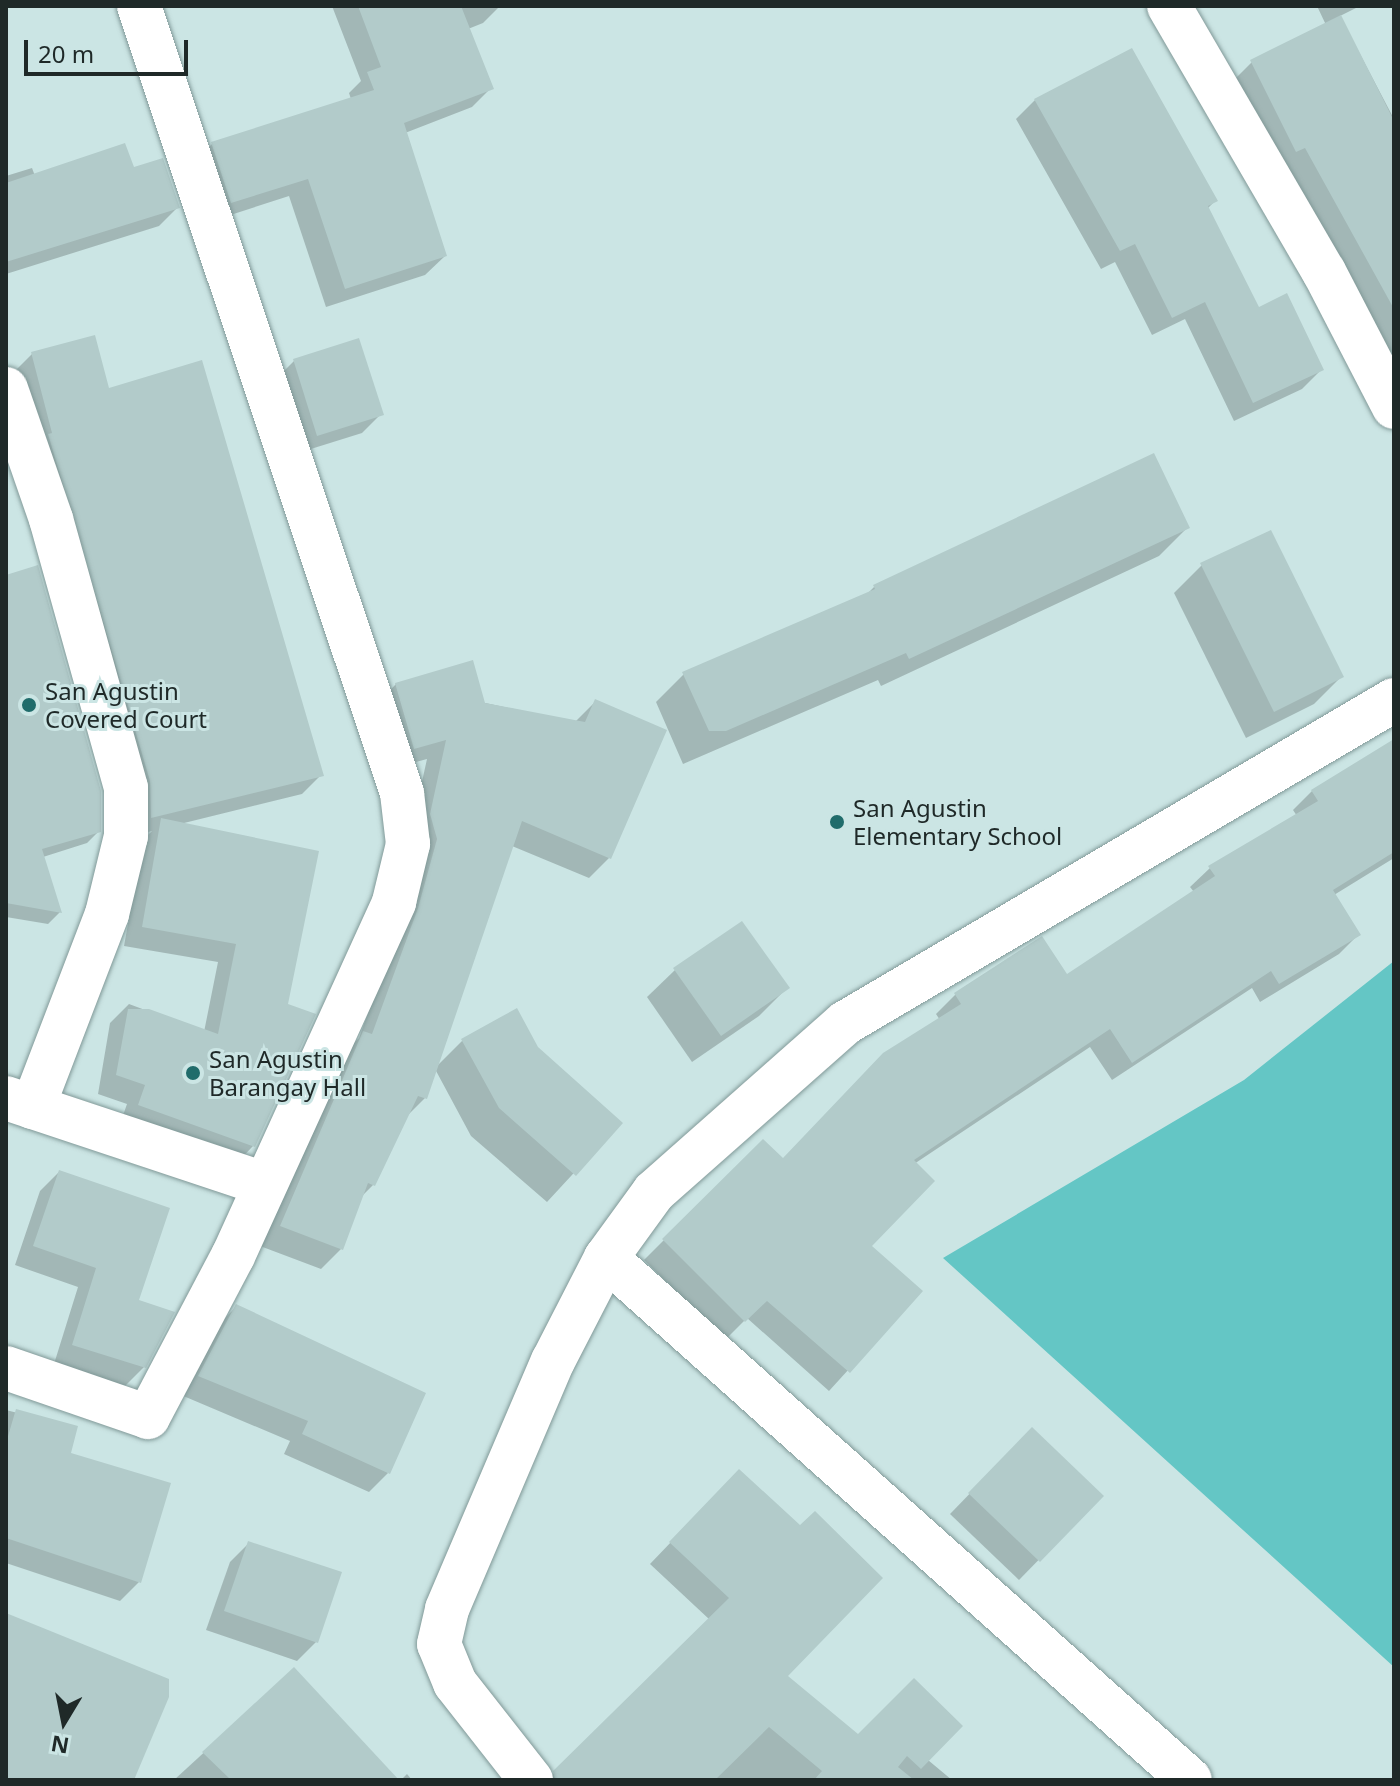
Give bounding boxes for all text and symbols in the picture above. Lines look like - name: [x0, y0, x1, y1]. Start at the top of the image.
- scale bar: [28, 24, 192, 74]
- text: 20 m: [38, 37, 94, 70]
- place label: San Agustin Covered Court: [45, 677, 207, 733]
- marker: San Agustin Covered Court: [20, 696, 38, 714]
- place label: San Agustin Elementary School: [853, 794, 1062, 850]
- marker: San Agustin Elementary School: [828, 813, 846, 831]
- place label: San Agustin Barangay Hall: [209, 1045, 366, 1101]
- marker: San Agustin Barangay Hall: [184, 1064, 202, 1082]
- north arrow: [24, 1682, 104, 1762]
- text: N: [48, 1729, 71, 1762]

